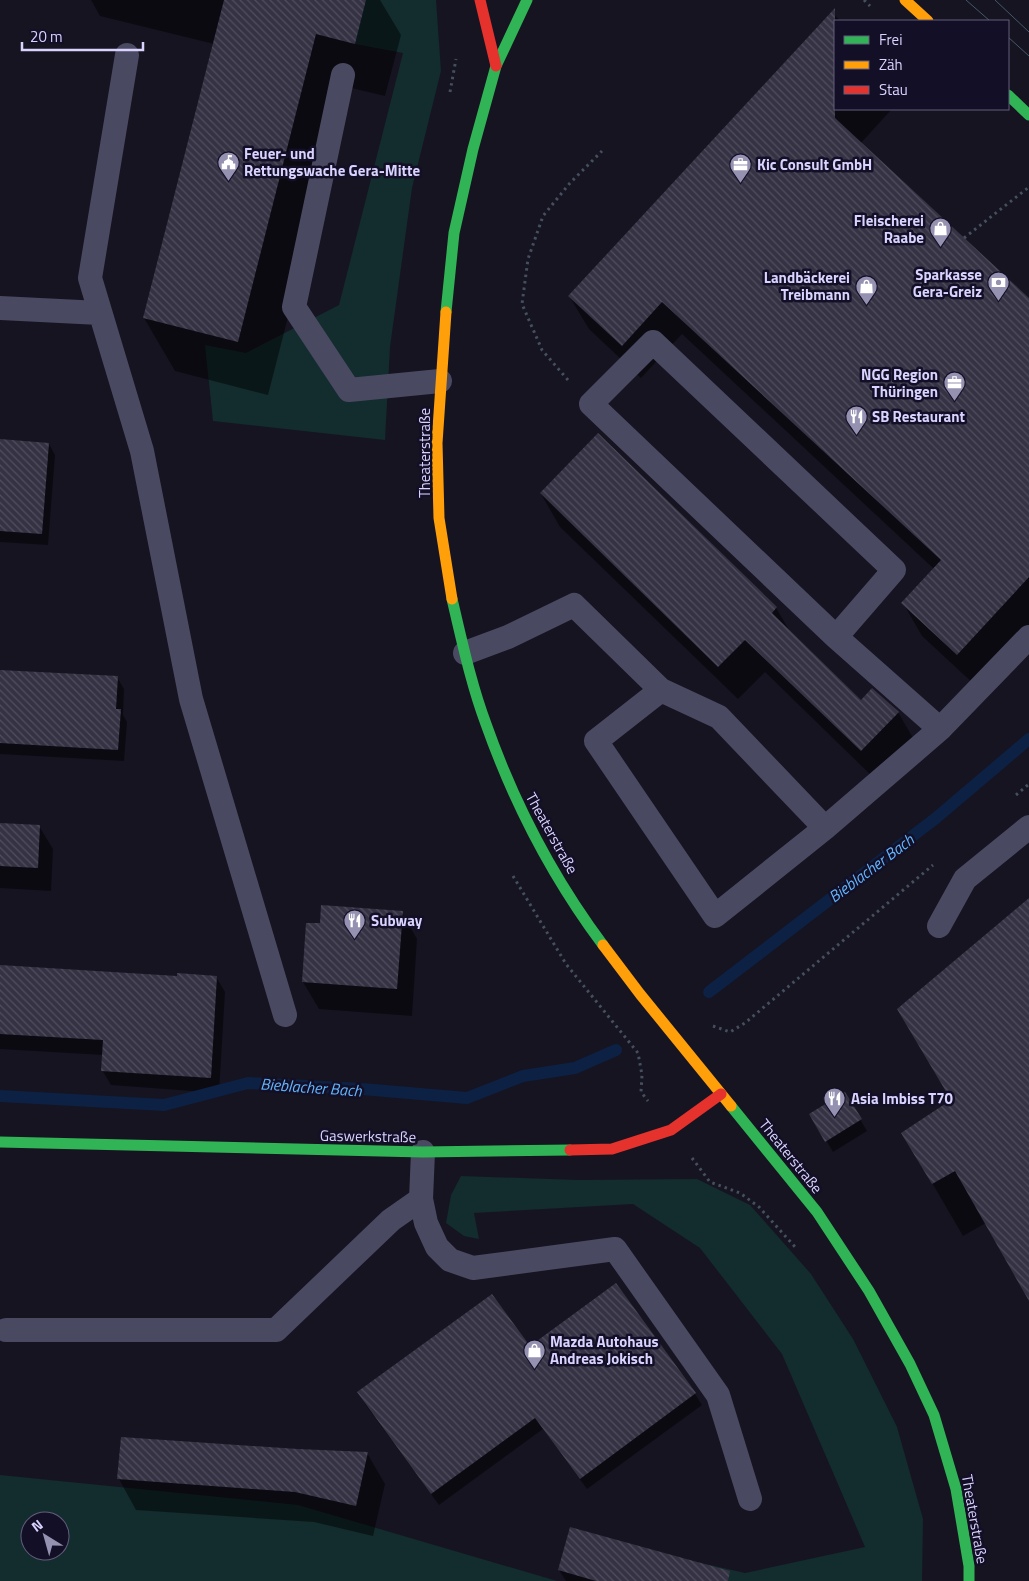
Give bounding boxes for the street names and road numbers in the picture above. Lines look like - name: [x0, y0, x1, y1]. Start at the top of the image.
- street label: Theaterstraße: [413, 408, 436, 498]
- street label: Theaterstraße: [520, 788, 584, 878]
- street label: Theaterstraße: [754, 1114, 828, 1198]
- street label: Gaswerkstraße: [320, 1124, 416, 1148]
- street label: Theaterstraße: [956, 1473, 994, 1565]

